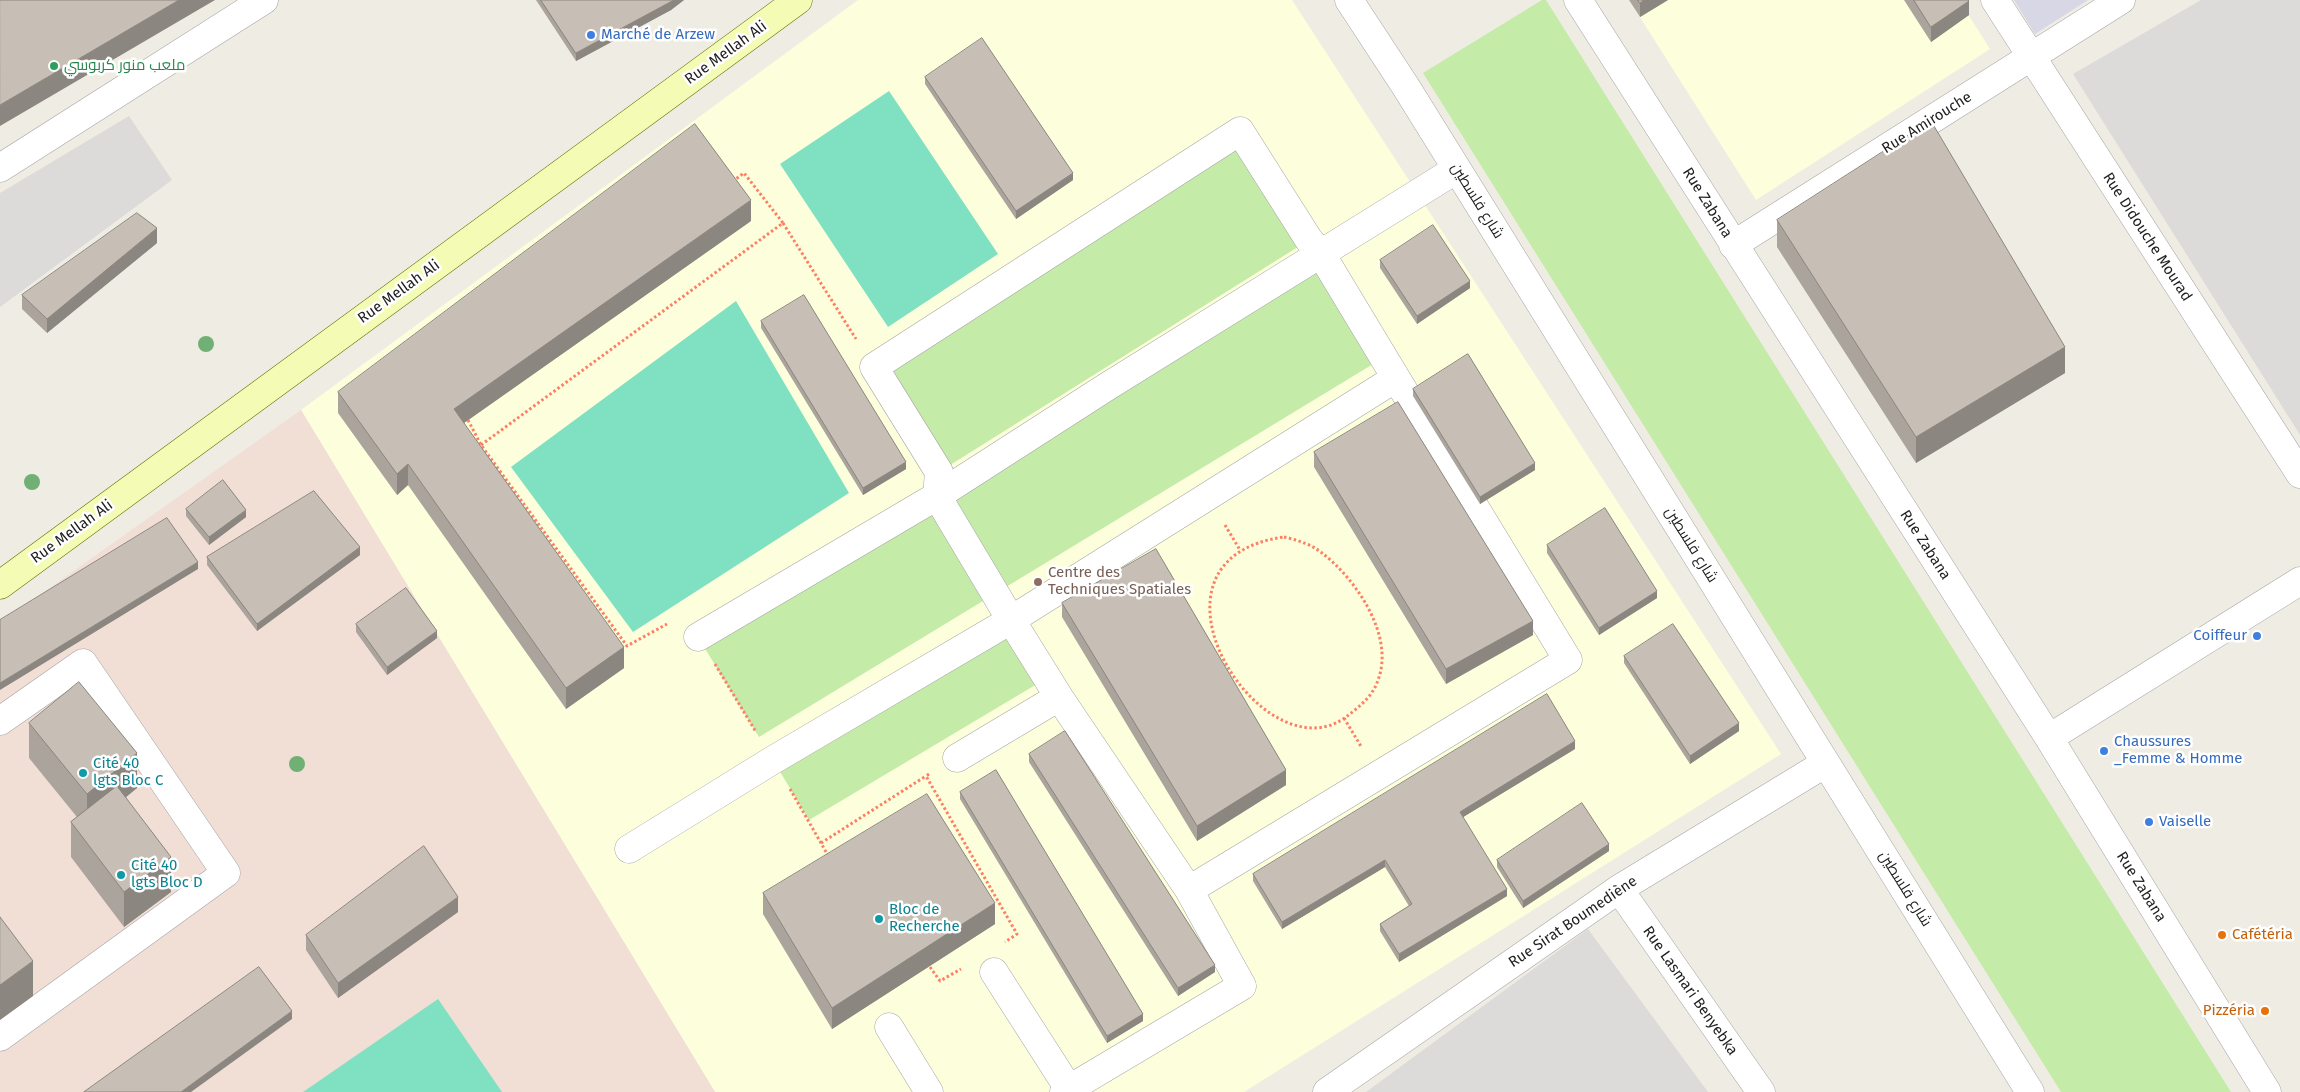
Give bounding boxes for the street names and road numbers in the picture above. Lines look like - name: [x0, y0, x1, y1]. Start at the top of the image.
- street label: Rue Mellah Ali: [682, 17, 770, 89]
- street label: Rue Amirouche: [1879, 88, 1975, 158]
- street label: شارع فلسطين: [1447, 160, 1507, 242]
- street label: Rue Zabana: [1678, 164, 1736, 242]
- street label: Rue Didouche Mourad: [2099, 169, 2195, 305]
- street label: Rue Mellah Ali: [355, 256, 443, 328]
- street label: Rue Mellah Ali: [28, 496, 116, 568]
- street label: شارع فلسطين: [1661, 504, 1721, 586]
- street label: Rue Zabana: [1896, 507, 1954, 583]
- street label: شارع فلسطين: [1875, 848, 1935, 930]
- street label: Rue Zabana: [2112, 848, 2170, 926]
- street label: Rue Sirat Boumediène: [1505, 872, 1641, 972]
- street label: Rue Lasmari Benyebka: [1639, 923, 1741, 1059]

